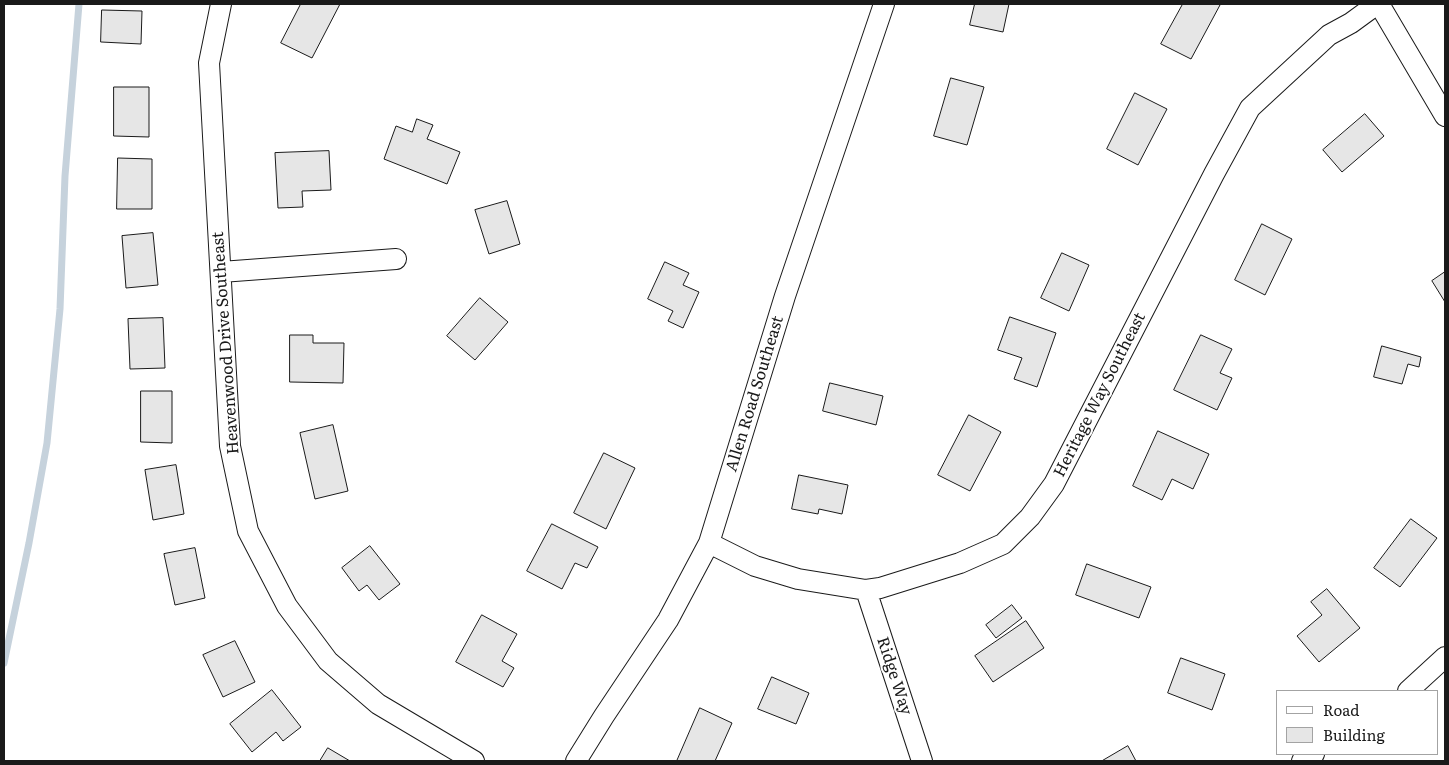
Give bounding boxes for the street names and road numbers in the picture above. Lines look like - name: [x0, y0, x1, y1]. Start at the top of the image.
- street label: Heavenwood Drive Southeast: [209, 231, 243, 455]
- street label: Heritage Way Southeast: [1050, 310, 1150, 480]
- street label: Allen Road Southeast: [722, 314, 788, 474]
- street label: Ridge Way: [872, 635, 916, 717]

